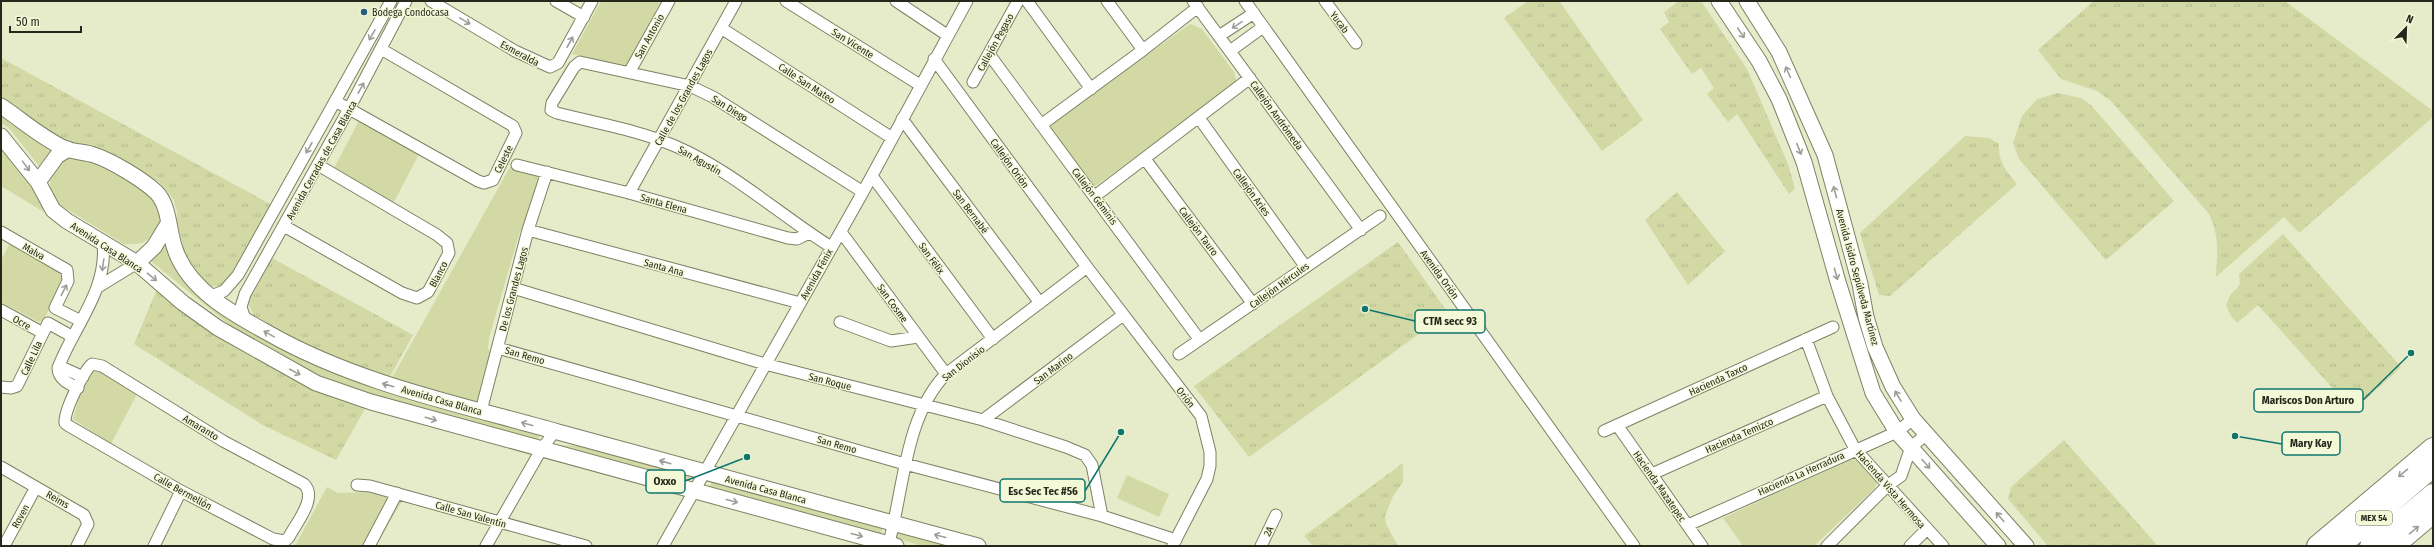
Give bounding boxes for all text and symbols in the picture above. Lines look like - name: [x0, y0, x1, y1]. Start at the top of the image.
- marker: Bodega Condocasa: [359, 7, 369, 17]
- place label: Bodega Condocasa: [372, 7, 449, 19]
- scale bar: [10, 8, 81, 34]
- north arrow: [2386, 8, 2426, 48]
- street label: Yucab: [1327, 9, 1351, 36]
- street label: San Antonio: [633, 12, 667, 61]
- street label: Callejón Pegaso: [975, 12, 1017, 73]
- text: N: [2404, 12, 2415, 27]
- text: 50 m: [16, 15, 40, 29]
- one-way arrow: [459, 17, 470, 25]
- one-way arrow: [1231, 21, 1242, 29]
- street label: San Vicente: [829, 26, 876, 62]
- one-way arrow: [1737, 28, 1745, 39]
- one-way arrow: [368, 29, 376, 41]
- one-way arrow: [566, 36, 574, 48]
- street label: Esmeralda: [498, 39, 541, 69]
- street label: Calle de los Grandes Lagos: [652, 47, 715, 148]
- street label: Calle San Mateo: [776, 61, 837, 107]
- one-way arrow: [1784, 66, 1791, 78]
- street label: Callejón Andrómeda: [1247, 79, 1305, 153]
- one-way arrow: [357, 82, 365, 94]
- street label: San Diego: [709, 93, 750, 125]
- street label: Avenida Cerradas de Casa Blanca: [284, 99, 360, 222]
- street label: Callejón Orión: [987, 137, 1031, 191]
- one-way arrow: [304, 142, 312, 154]
- street label: Celeste: [492, 143, 516, 175]
- street label: San Agustín: [676, 143, 724, 178]
- one-way arrow: [1796, 143, 1803, 155]
- one-way arrow: [22, 160, 30, 171]
- street label: Callejón Géminis: [1069, 166, 1120, 227]
- street label: Callejón Aries: [1230, 166, 1272, 219]
- one-way arrow: [1831, 186, 1839, 199]
- street label: San Bernabé: [950, 187, 991, 236]
- street label: Santa Elena: [639, 192, 688, 216]
- street label: Callejón Tauro: [1176, 205, 1220, 258]
- street label: Avenida Isidro Sepúlveda Martínez: [1833, 207, 1882, 347]
- street label: Avenida Casa Blanca: [68, 220, 145, 276]
- street label: San Félix: [916, 240, 947, 277]
- street label: Malva: [20, 241, 47, 263]
- street label: De los Grandes Lagos: [497, 246, 531, 333]
- street label: Avenida Fénix: [798, 246, 836, 302]
- street label: Avenida Orión: [1417, 248, 1461, 302]
- street label: Santa Ana: [642, 257, 685, 279]
- one-way arrow: [99, 258, 107, 271]
- street label: Blanco: [427, 259, 451, 289]
- street label: Callejón Hércules: [1247, 260, 1312, 311]
- one-way arrow: [1833, 267, 1840, 280]
- one-way arrow: [147, 272, 158, 281]
- street label: San Cosme: [874, 282, 910, 325]
- one-way arrow: [61, 284, 68, 296]
- callout: CTM secc 93: [1415, 310, 1485, 333]
- street label: Ocre: [10, 313, 33, 333]
- text: CTM secc 93: [1423, 315, 1477, 328]
- one-way arrow: [263, 329, 275, 337]
- street label: Calle Lila: [19, 339, 45, 378]
- street label: San Dionisio: [940, 343, 987, 384]
- street label: San Remo: [504, 345, 546, 367]
- street label: San Marino: [1032, 350, 1076, 387]
- street label: Hacienda Taxco: [1687, 361, 1750, 399]
- one-way arrow: [289, 369, 301, 377]
- street label: San Roque: [807, 371, 852, 393]
- one-way arrow: [382, 381, 395, 388]
- street label: Avenida Casa Blanca: [400, 384, 484, 418]
- street label: Orión: [1173, 385, 1197, 410]
- callout: Mariscos Don Arturo: [2254, 389, 2363, 412]
- one-way arrow: [1894, 390, 1902, 402]
- text: Mariscos Don Arturo: [2262, 394, 2354, 407]
- street label: Amaranto: [180, 413, 221, 443]
- one-way arrow: [424, 416, 437, 423]
- street label: Hacienda Temizco: [1704, 416, 1775, 456]
- one-way arrow: [520, 419, 533, 427]
- callout: Mary Kay: [2282, 432, 2340, 455]
- street label: San Remo: [816, 434, 858, 456]
- text: Mary Kay: [2290, 437, 2333, 450]
- street label: Hacienda Vista Hermosa: [1853, 448, 1927, 531]
- street label: Hacienda Mazatepec: [1630, 449, 1689, 525]
- street label: Hacienda La Herradura: [1756, 449, 1847, 498]
- one-way arrow: [659, 458, 672, 465]
- one-way arrow: [1921, 459, 1930, 470]
- one-way arrow: [2398, 469, 2409, 478]
- callout: Oxxo: [646, 470, 685, 493]
- street label: Calle Bermellón: [151, 471, 214, 513]
- street label: Avenida Casa Blanca: [724, 473, 808, 507]
- text: Oxxo: [654, 475, 677, 488]
- callout: Esc Sec Tec #56: [1000, 479, 1085, 502]
- text: Esc Sec Tec #56: [1008, 485, 1078, 498]
- street label: Reims: [44, 488, 71, 511]
- street label: Calle San Valentín: [434, 498, 508, 531]
- one-way arrow: [725, 498, 738, 505]
- street label: Roven: [10, 503, 32, 530]
- road number: MEX 54: [2356, 511, 2392, 525]
- one-way arrow: [1995, 512, 2004, 522]
- street label: 2A: [1261, 524, 1277, 538]
- one-way arrow: [2408, 525, 2419, 534]
- one-way arrow: [851, 532, 864, 540]
- one-way arrow: [934, 532, 947, 539]

